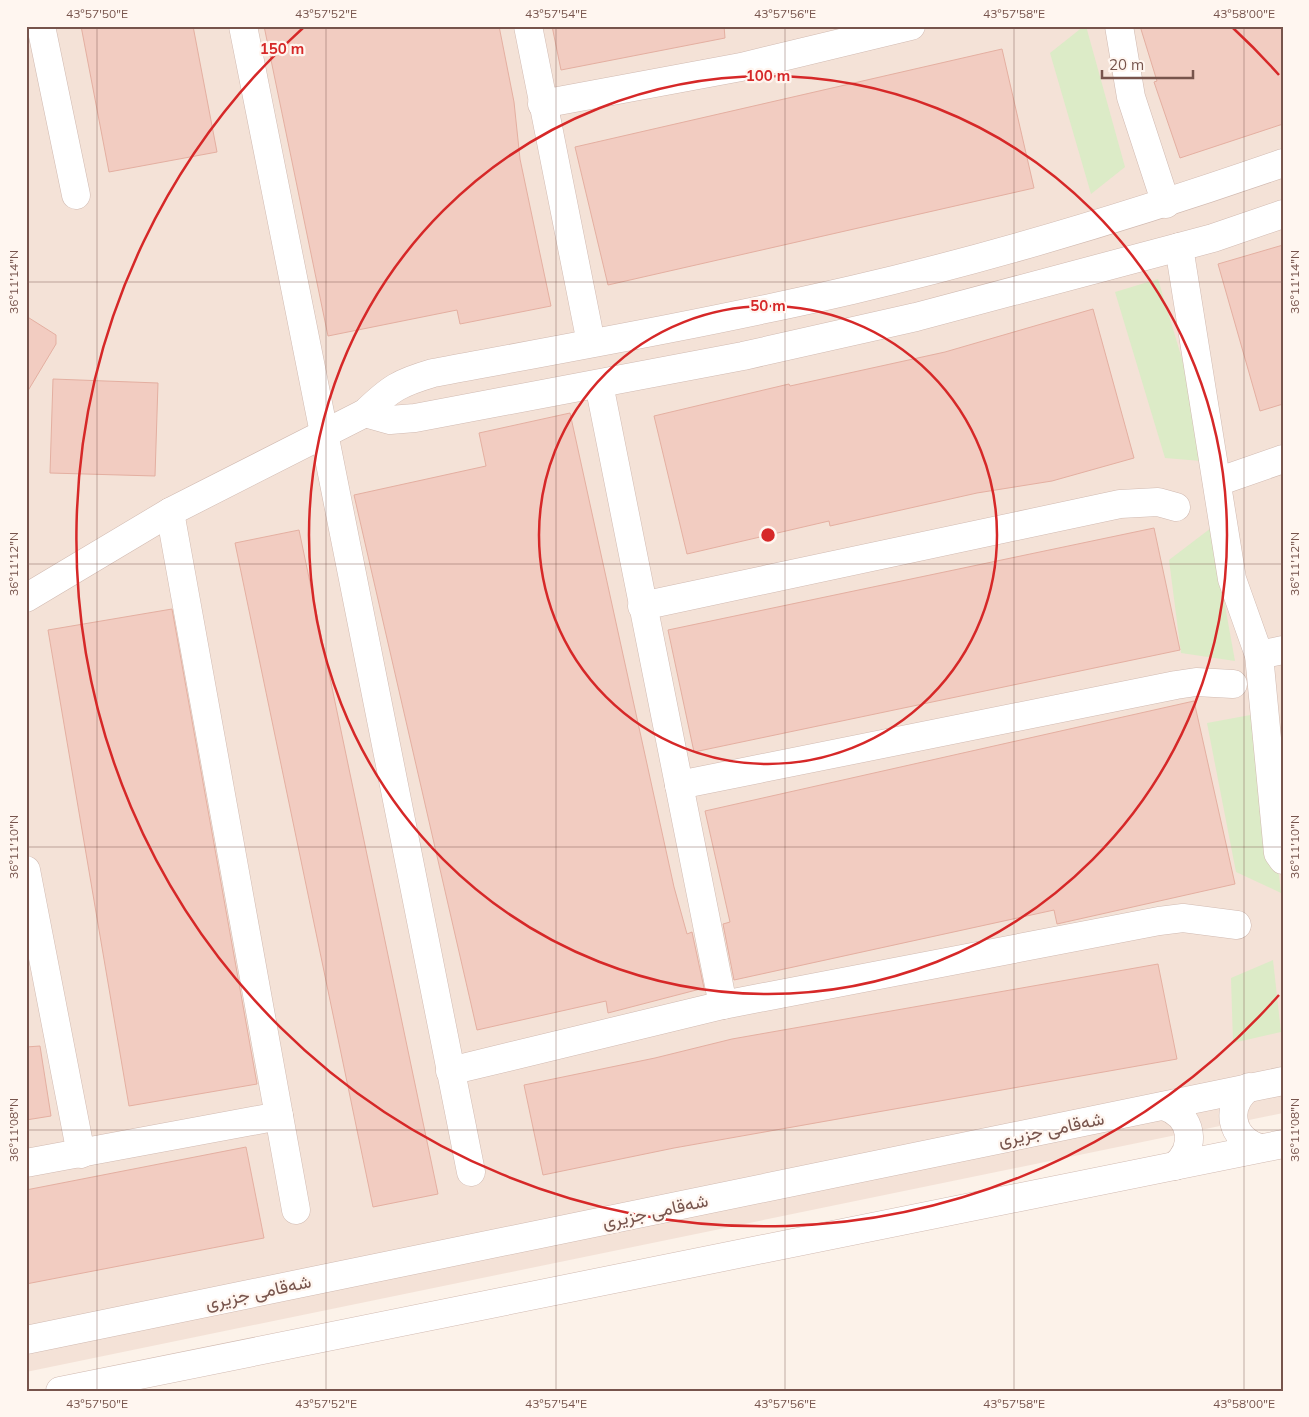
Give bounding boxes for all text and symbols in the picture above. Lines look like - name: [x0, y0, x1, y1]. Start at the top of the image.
- text: 43°57'50"E: [66, 6, 128, 21]
- text: 43°57'52"E: [295, 6, 357, 21]
- text: 43°57'54"E: [525, 6, 587, 21]
- text: 43°57'56"E: [754, 6, 816, 21]
- text: 43°57'58"E: [983, 6, 1045, 21]
- text: 43°58'00"E: [1213, 6, 1275, 21]
- text: 150 m: [260, 39, 304, 58]
- scale bar: [1102, 48, 1193, 80]
- text: 20 m: [1109, 55, 1144, 74]
- text: 100 m: [746, 66, 790, 85]
- text: 36°11'14"N: [6, 250, 21, 314]
- text: 36°11'14"N: [1287, 250, 1302, 314]
- text: 50 m: [750, 296, 786, 315]
- centre of rings: [759, 526, 777, 544]
- text: 36°11'12"N: [6, 532, 21, 596]
- text: 36°11'12"N: [1287, 532, 1302, 596]
- text: 36°11'10"N: [6, 815, 21, 879]
- text: 36°11'10"N: [1287, 815, 1302, 879]
- text: 36°11'08"N: [6, 1098, 21, 1162]
- text: 36°11'08"N: [1287, 1098, 1302, 1162]
- street label: شەقامی جزیری: [996, 1107, 1106, 1151]
- street label: شەقامی جزیری: [600, 1189, 710, 1233]
- street label: شەقامی جزیری: [203, 1270, 313, 1314]
- text: 43°57'50"E: [66, 1396, 128, 1411]
- text: 43°57'52"E: [295, 1396, 357, 1411]
- text: 43°57'54"E: [525, 1396, 587, 1411]
- text: 43°57'56"E: [754, 1396, 816, 1411]
- text: 43°57'58"E: [983, 1396, 1045, 1411]
- text: 43°58'00"E: [1213, 1396, 1275, 1411]

